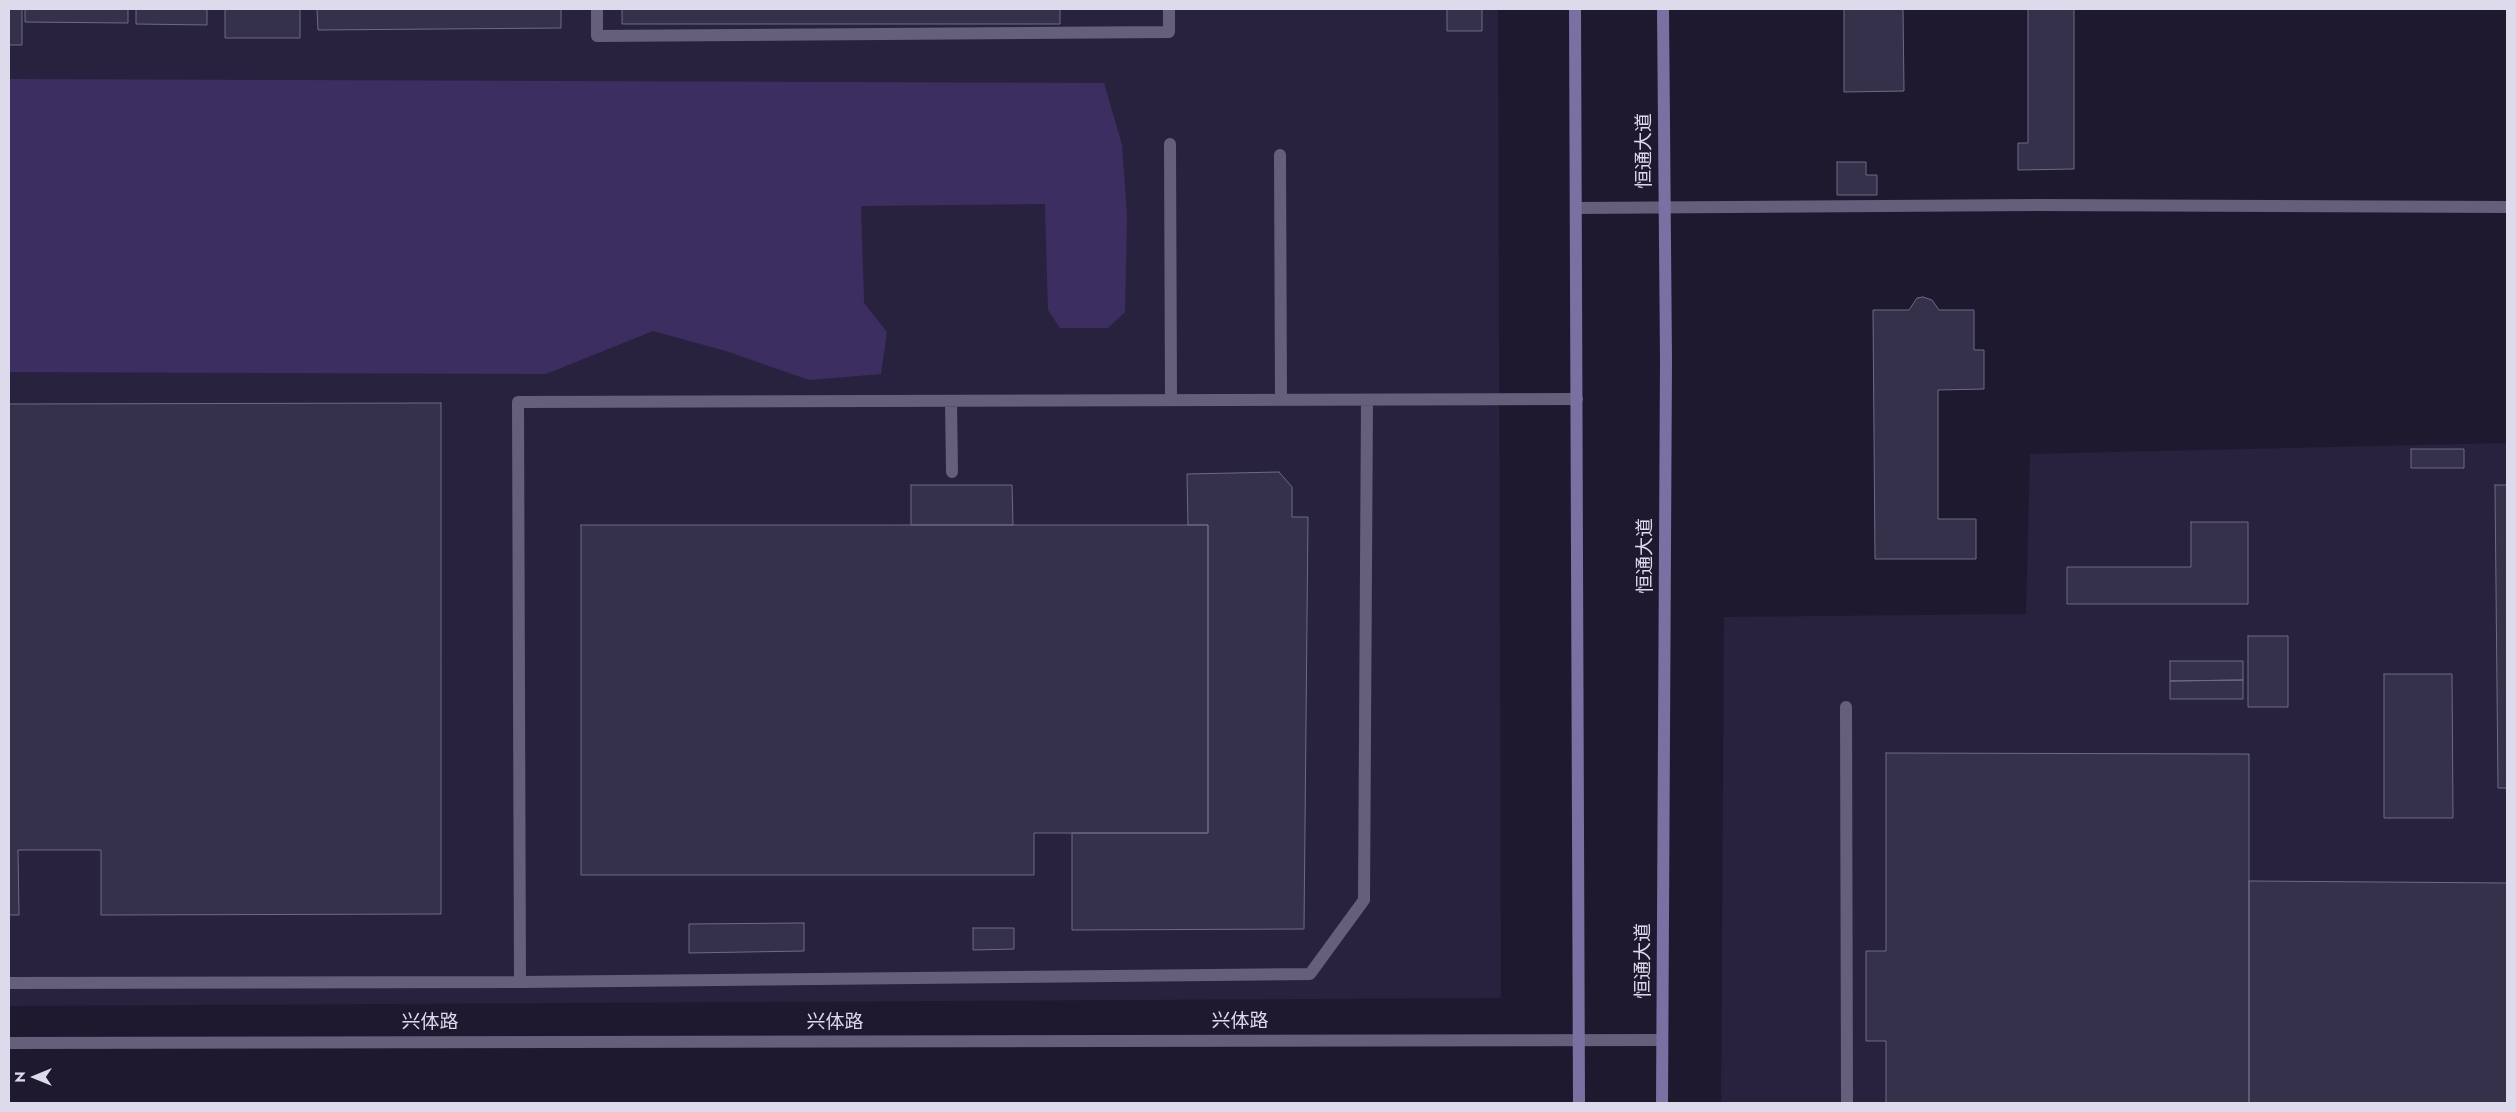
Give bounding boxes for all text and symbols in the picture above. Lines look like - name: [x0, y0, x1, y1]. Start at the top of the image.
- street label: 恒通大道: [1634, 113, 1656, 189]
- street label: 恒通大道: [1635, 518, 1657, 594]
- street label: 恒通大道: [1633, 923, 1655, 999]
- street label: 兴体路: [1212, 1011, 1268, 1033]
- street label: 兴体路: [402, 1012, 458, 1034]
- street label: 兴体路: [807, 1012, 863, 1034]
- north arrow: [10, 1052, 60, 1102]
- text: N: [10, 1071, 30, 1083]

